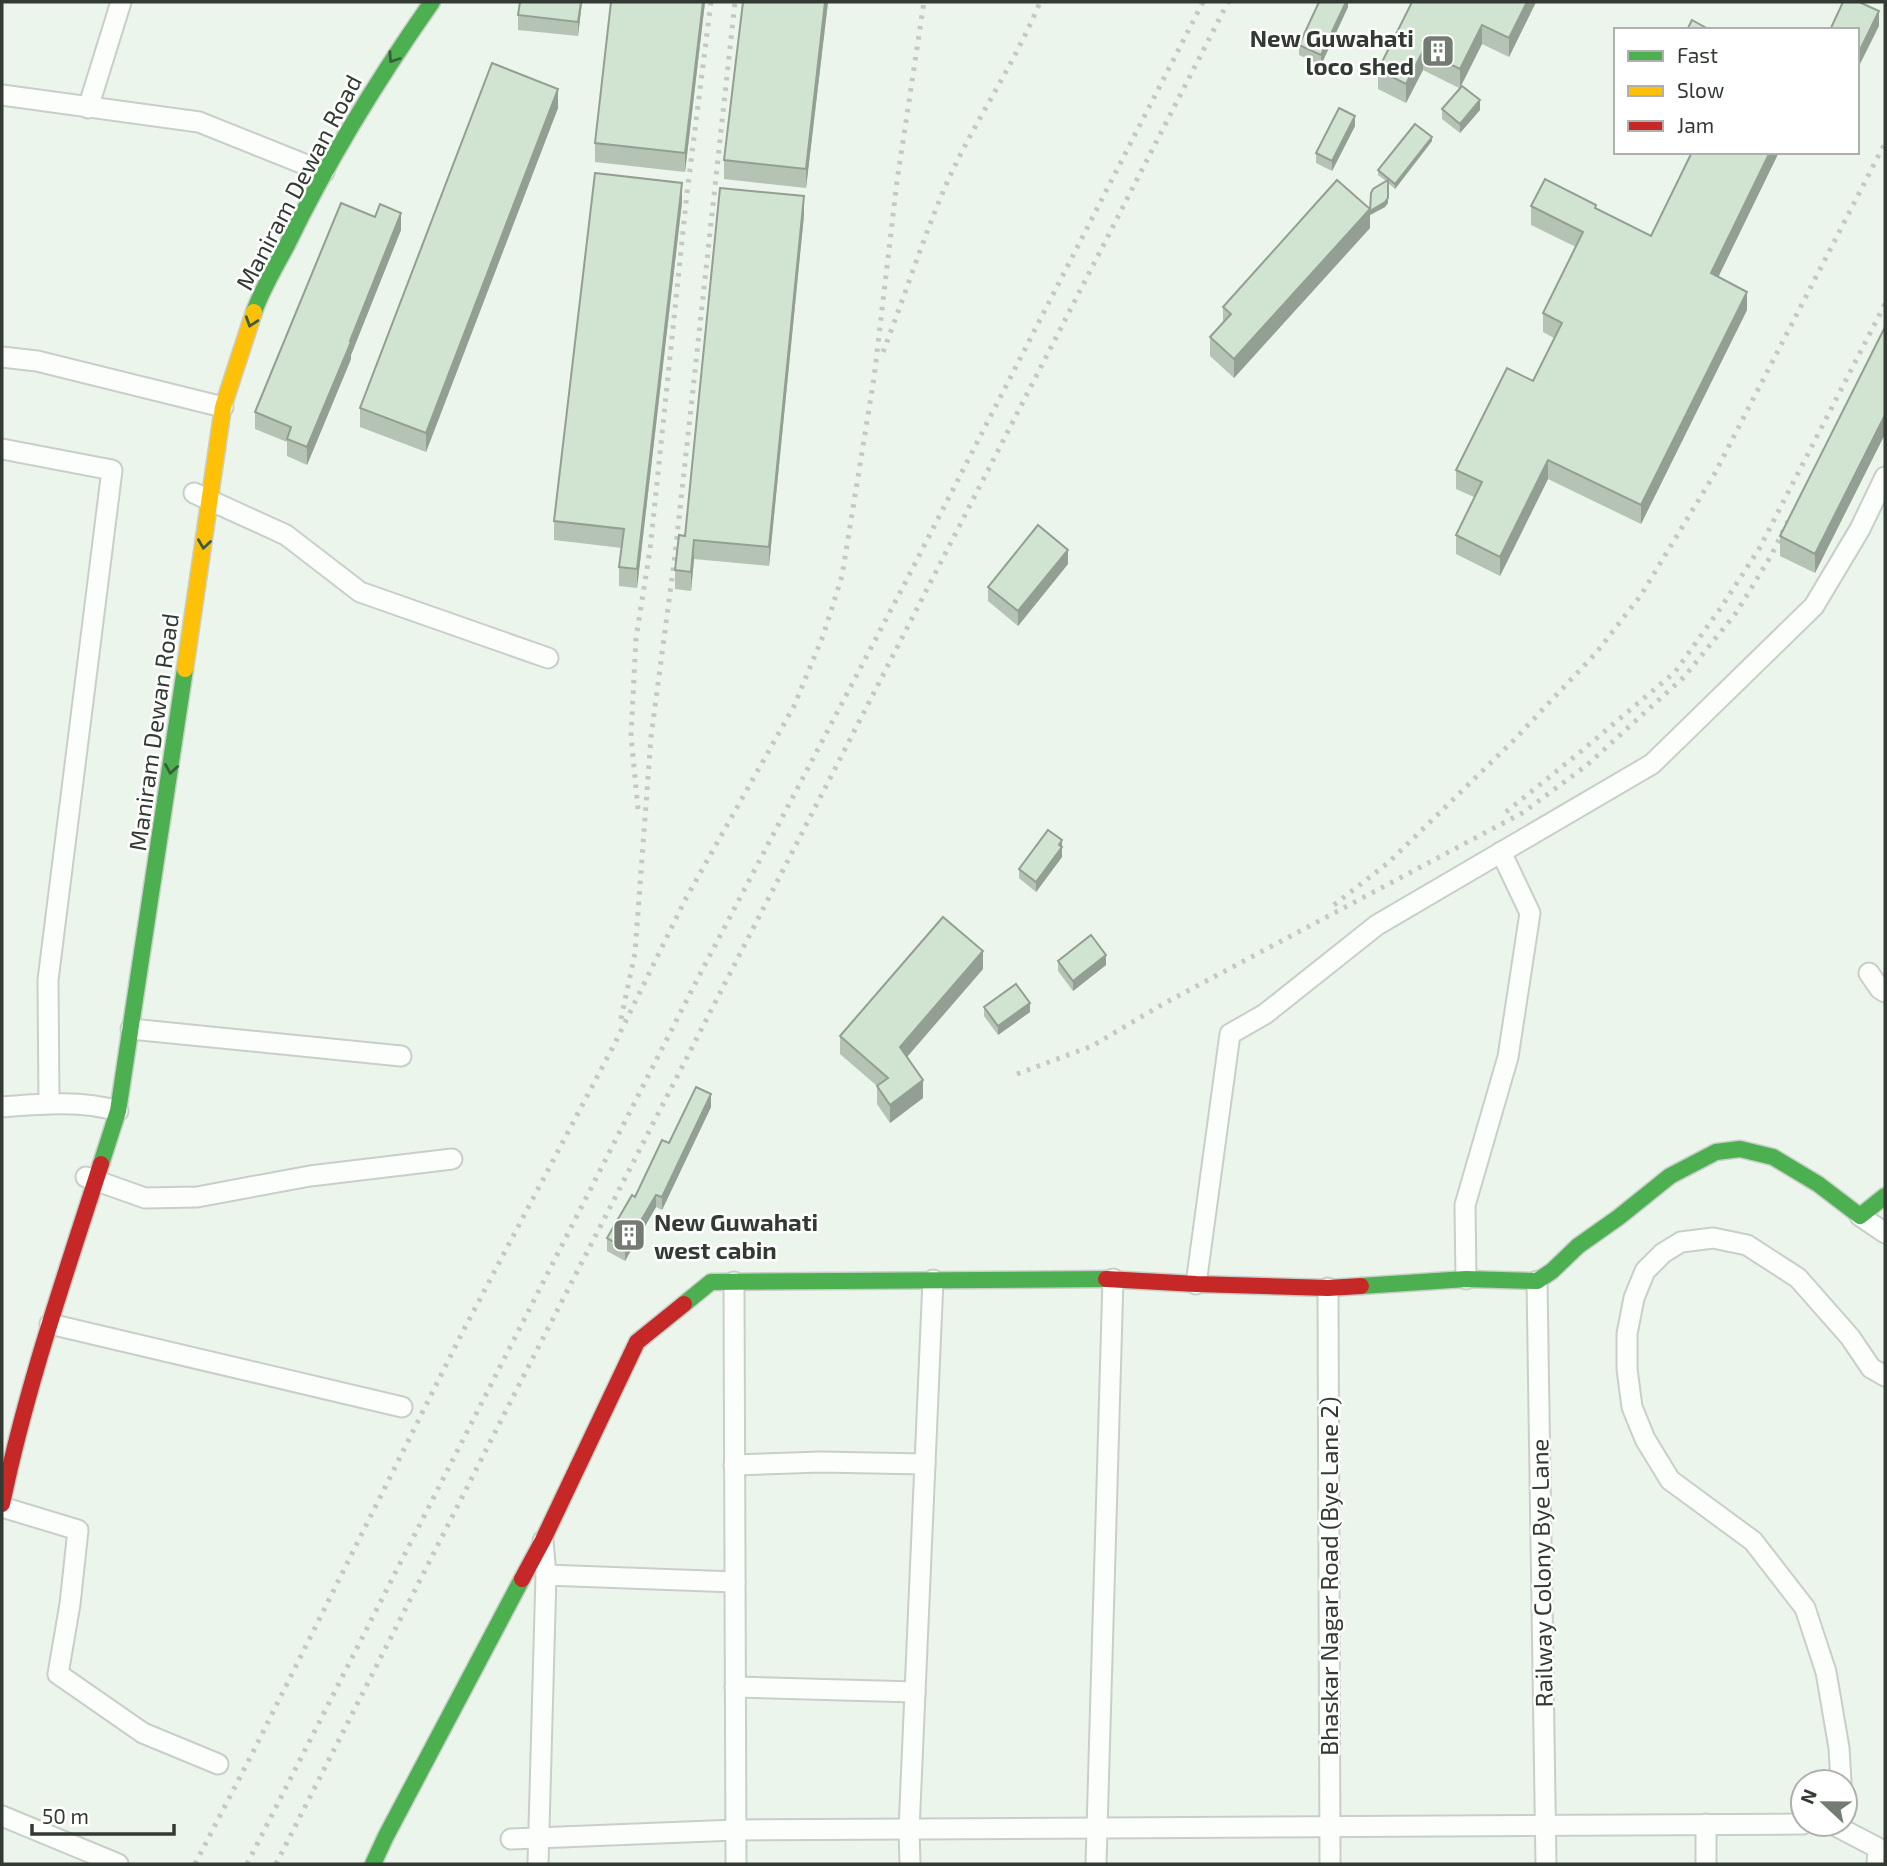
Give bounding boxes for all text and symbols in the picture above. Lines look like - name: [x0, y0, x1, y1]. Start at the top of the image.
- place label: New Guwahati loco shed: [1250, 23, 1414, 80]
- legend: [1614, 28, 1859, 154]
- building icon: New Guwahati loco shed: [1419, 32, 1457, 70]
- text: Fast: [1677, 42, 1718, 67]
- one-way arrow: [389, 50, 401, 63]
- street label: Maniram Dewan Road: [229, 69, 367, 295]
- text: Slow: [1677, 77, 1724, 102]
- text: Jam: [1677, 112, 1714, 137]
- one-way arrow: [245, 316, 259, 328]
- one-way arrow: [196, 538, 211, 550]
- street label: Maniram Dewan Road: [122, 611, 184, 853]
- one-way arrow: [164, 763, 179, 775]
- place label: New Guwahati west cabin: [654, 1207, 818, 1264]
- building icon: New Guwahati west cabin: [610, 1216, 648, 1254]
- street label: Bhaskar Nagar Road (Bye Lane 2): [1314, 1396, 1343, 1756]
- street label: Railway Colony Bye Lane: [1524, 1438, 1558, 1708]
- north arrow: [1789, 1768, 1859, 1838]
- text: N: [1795, 1786, 1821, 1807]
- scale bar: [32, 1792, 173, 1836]
- text: 50 m: [42, 1803, 89, 1828]

